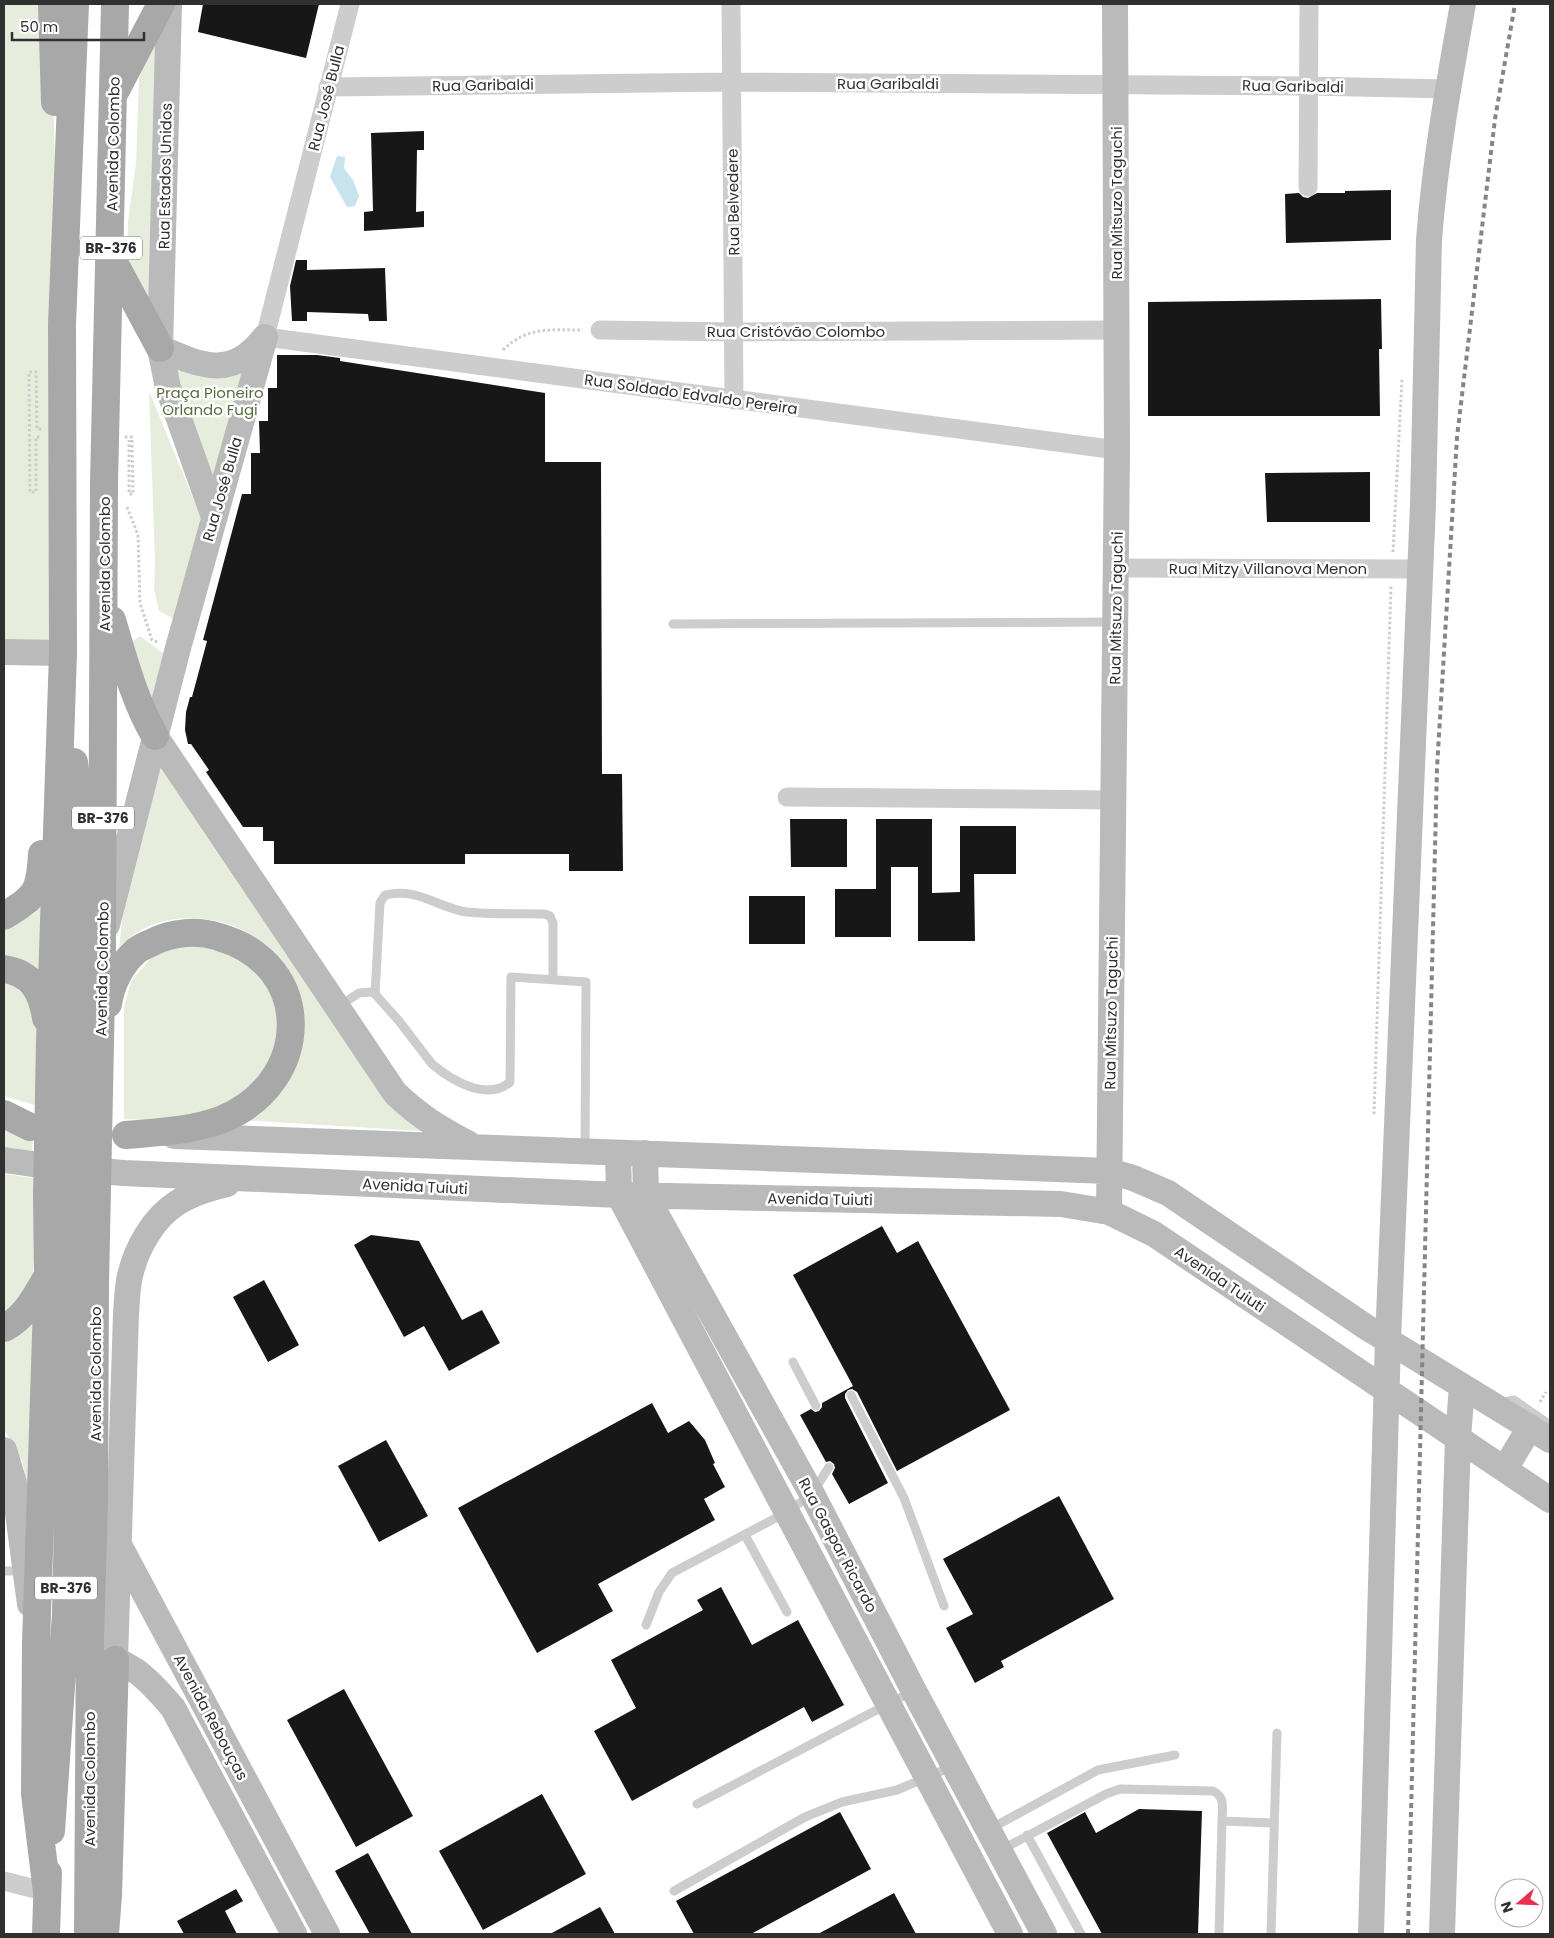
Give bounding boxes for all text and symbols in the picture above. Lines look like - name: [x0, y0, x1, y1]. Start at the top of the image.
- scale bar: [12, 10, 145, 42]
- text: 50 m: [20, 16, 58, 37]
- street label: Rua José Bulla: [303, 43, 349, 153]
- street label: Rua Garibaldi: [837, 73, 939, 94]
- street label: Rua Garibaldi: [432, 74, 534, 96]
- street label: Rua Garibaldi: [1242, 75, 1344, 97]
- street label: Avenida Colombo: [101, 76, 125, 212]
- street label: Rua Estados Unidos: [153, 102, 177, 249]
- street label: Rua Mitsuzo Taguchi: [1106, 126, 1127, 280]
- street label: Rua Belvedere: [722, 148, 744, 256]
- road number: BR-376: [80, 237, 142, 260]
- street label: Rua Cristóvão Colombo: [707, 321, 885, 342]
- street label: Rua Soldado Edvaldo Pereira: [583, 369, 799, 419]
- park label: Praça Pioneiro Orlando Fugi: [156, 382, 264, 420]
- street label: Rua José Bulla: [197, 434, 247, 544]
- street label: Avenida Colombo: [94, 496, 115, 632]
- street label: Rua Mitsuzo Taguchi: [1104, 531, 1128, 685]
- street label: Rua Mitzy Villanova Menon: [1169, 558, 1367, 579]
- road number: BR-376: [72, 806, 134, 830]
- street label: Avenida Colombo: [90, 901, 114, 1037]
- street label: Rua Mitsuzo Taguchi: [1099, 936, 1123, 1090]
- street label: Avenida Tuiuti: [362, 1173, 468, 1199]
- street label: Avenida Tuiuti: [767, 1188, 873, 1210]
- street label: Avenida Tuiuti: [1170, 1241, 1270, 1317]
- street label: Avenida Colombo: [85, 1306, 106, 1442]
- street label: Rua Gaspar Ricardo: [794, 1474, 882, 1616]
- road number: BR-376: [35, 1576, 97, 1600]
- street label: Avenida Rebouças: [169, 1650, 253, 1784]
- street label: Avenida Colombo: [79, 1711, 100, 1847]
- north arrow: [1494, 1878, 1544, 1928]
- text: N: [1496, 1899, 1518, 1915]

